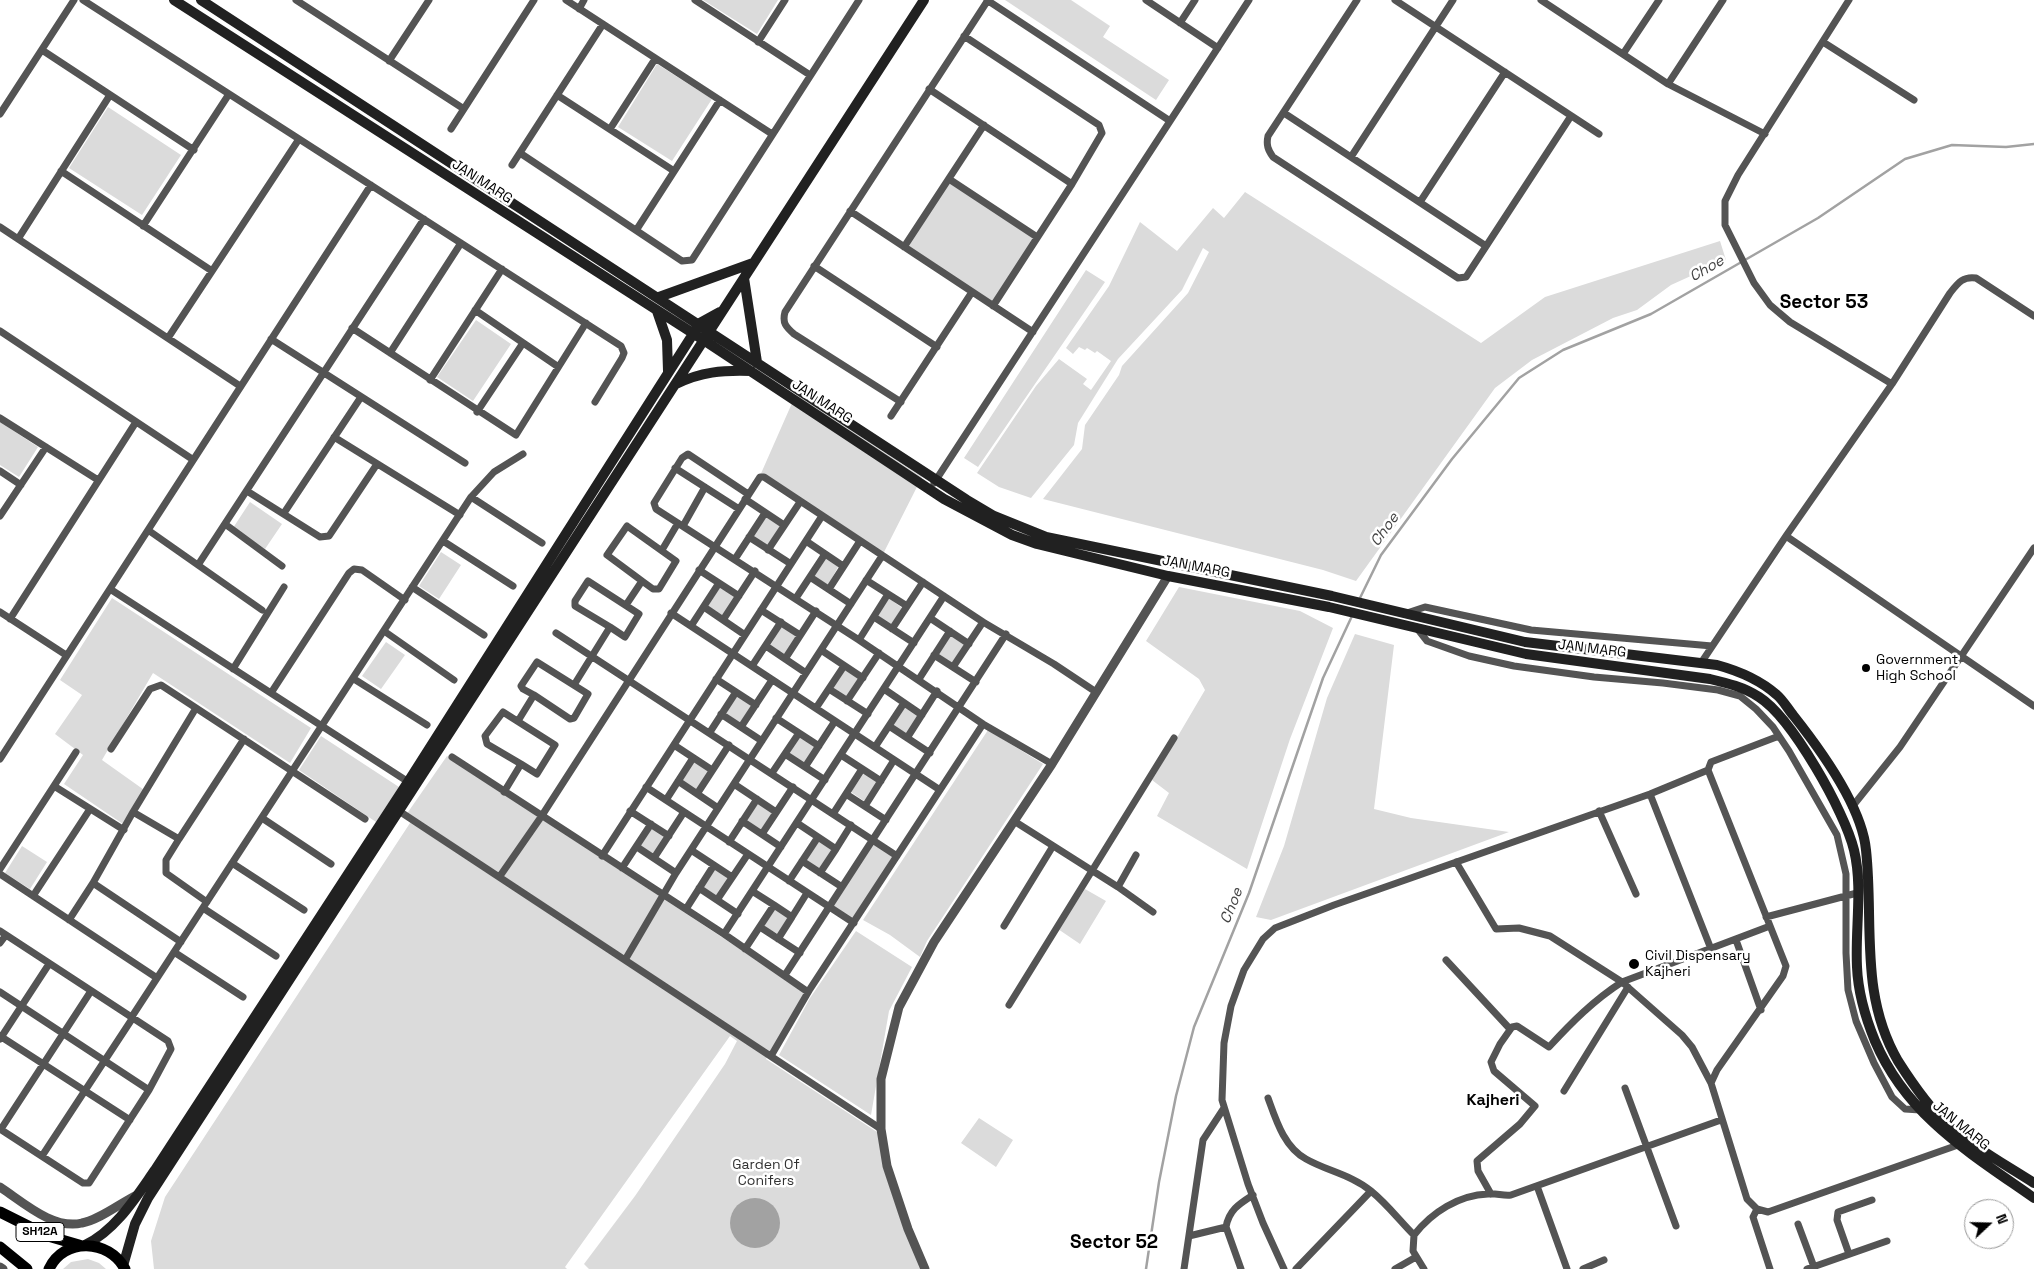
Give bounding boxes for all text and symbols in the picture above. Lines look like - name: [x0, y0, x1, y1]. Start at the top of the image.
- street label: JAN MARG: [449, 156, 515, 208]
- water label: Choe: [1686, 252, 1728, 286]
- district label: Sector 53: [1780, 292, 1868, 314]
- street label: JAN MARG: [789, 376, 855, 428]
- water label: Choe: [1367, 510, 1403, 550]
- street label: JAN MARG: [1161, 552, 1231, 582]
- street label: JAN MARG: [1557, 636, 1627, 662]
- place label: Government High School: [1876, 652, 1958, 684]
- marker: Government High School: [1860, 662, 1872, 674]
- water label: Choe: [1217, 885, 1247, 927]
- place label: Civil Dispensary Kajheri: [1645, 948, 1751, 980]
- marker: Civil Dispensary Kajheri: [1627, 957, 1641, 971]
- district label: Kajheri: [1466, 1091, 1520, 1111]
- street label: JAN MARG: [1929, 1098, 1993, 1154]
- park label: Garden Of Conifers: [732, 1157, 800, 1190]
- north arrow: [1964, 1199, 2014, 1249]
- text: N: [1992, 1211, 2012, 1227]
- road number: SH12A: [16, 1222, 64, 1242]
- district label: Sector 52: [1070, 1232, 1158, 1254]

